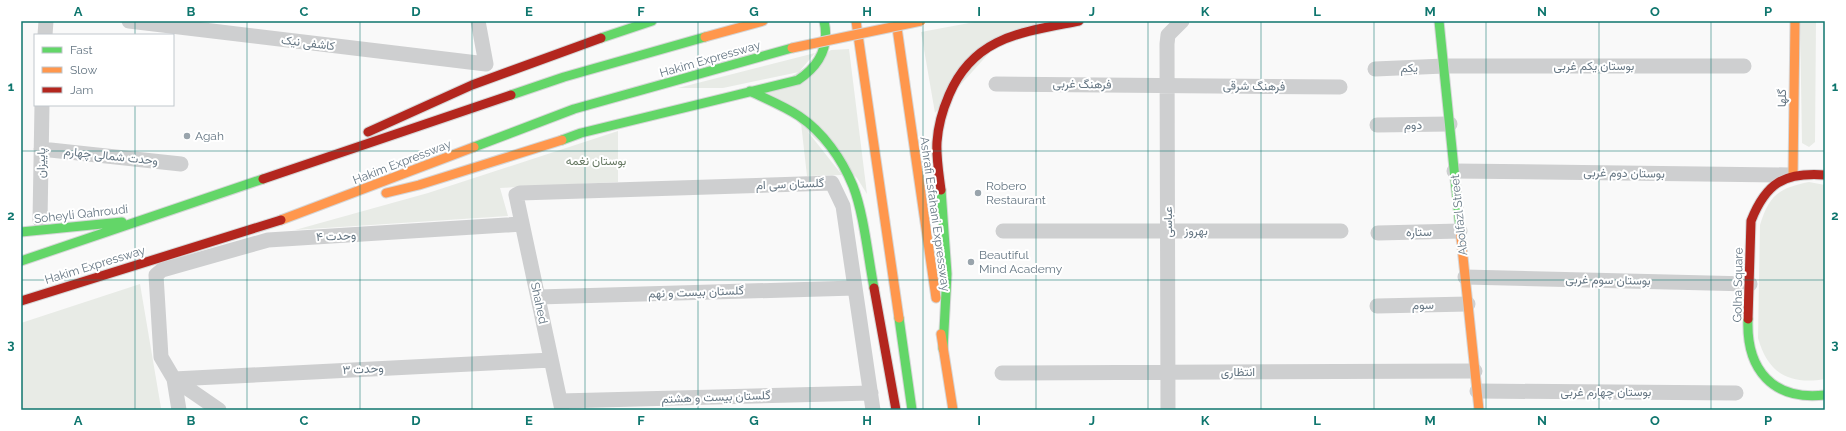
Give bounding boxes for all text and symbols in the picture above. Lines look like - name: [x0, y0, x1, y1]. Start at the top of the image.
- text: A: [74, 4, 83, 19]
- text: B: [187, 4, 196, 19]
- text: C: [300, 4, 309, 19]
- text: D: [411, 4, 421, 19]
- text: E: [525, 4, 533, 19]
- text: F: [637, 4, 645, 19]
- text: G: [749, 4, 759, 19]
- text: H: [862, 4, 872, 19]
- text: I: [977, 4, 981, 19]
- text: J: [1089, 4, 1095, 19]
- text: K: [1201, 4, 1210, 19]
- text: L: [1313, 4, 1321, 19]
- text: M: [1424, 4, 1436, 19]
- text: N: [1537, 4, 1547, 19]
- text: O: [1650, 4, 1660, 19]
- text: P: [1764, 4, 1772, 19]
- street label: کاشفی نیک: [280, 33, 336, 54]
- legend: [34, 34, 174, 106]
- street label: Hakim Expressway: [658, 38, 762, 80]
- text: Fast: [70, 43, 93, 57]
- street label: بوستان یکم غربی: [1554, 59, 1634, 74]
- street label: یکم: [1400, 61, 1418, 76]
- text: Slow: [70, 63, 97, 77]
- street label: فرهنگ غربی: [1052, 76, 1112, 93]
- street label: فرهنگ شرقی: [1223, 78, 1285, 95]
- text: 1: [8, 79, 15, 94]
- text: 1: [1832, 79, 1839, 94]
- text: Jam: [70, 83, 93, 97]
- street label: گلها: [1775, 89, 1790, 107]
- street label: دوم: [1404, 118, 1422, 133]
- place label: Agah: [195, 129, 224, 143]
- marker: Agah: [182, 131, 192, 141]
- street label: Ashrafi Esfahani Expressway: [917, 136, 953, 293]
- street label: Hakim Expressway: [351, 137, 454, 187]
- street label: وحدت شمالی چهارم: [63, 144, 159, 169]
- street label: پاییزان: [34, 147, 49, 178]
- park label: بوستان نغمه: [566, 154, 626, 169]
- street label: بوستان دوم غربی: [1583, 165, 1665, 182]
- street label: Abolfazl Street: [1448, 174, 1470, 256]
- street label: گلستان سی ام: [756, 176, 824, 193]
- place label: Robero Restaurant: [986, 179, 1046, 207]
- marker: Robero Restaurant: [973, 188, 983, 198]
- street label: Soheyli Qahroudi: [33, 202, 129, 226]
- street label: عباسی: [1161, 207, 1176, 237]
- text: 2: [7, 208, 15, 223]
- text: 2: [1831, 208, 1839, 223]
- street label: بهروز: [1183, 224, 1208, 239]
- street label: ستاره: [1406, 225, 1432, 240]
- street label: وحدت ۴: [316, 228, 356, 245]
- street label: Hakim Expressway: [43, 243, 147, 287]
- street label: Golha Square: [1730, 247, 1746, 323]
- place label: Beautiful Mind Academy: [979, 248, 1063, 276]
- marker: Beautiful Mind Academy: [966, 257, 976, 267]
- street label: بوستان سوم غربی: [1565, 272, 1651, 289]
- street label: Shahed: [528, 281, 550, 325]
- street label: گلستان بیست و نهم: [648, 283, 744, 302]
- street label: سوم: [1412, 298, 1434, 313]
- text: 3: [7, 337, 15, 352]
- text: 3: [1831, 337, 1839, 352]
- street label: وحدت ۳: [342, 361, 384, 378]
- street label: انتظاری: [1221, 365, 1255, 380]
- street label: بوستان چهارم غربی: [1561, 385, 1651, 400]
- street label: گلستان بیست و هشتم: [661, 388, 771, 407]
- text: A: [74, 413, 83, 428]
- text: B: [187, 413, 196, 428]
- text: C: [300, 413, 309, 428]
- text: D: [411, 413, 421, 428]
- text: E: [525, 413, 533, 428]
- text: F: [637, 413, 645, 428]
- text: G: [749, 413, 759, 428]
- text: H: [862, 413, 872, 428]
- text: I: [977, 413, 981, 428]
- text: J: [1089, 413, 1095, 428]
- text: K: [1201, 413, 1210, 428]
- text: L: [1313, 413, 1321, 428]
- text: M: [1424, 413, 1436, 428]
- text: N: [1537, 413, 1547, 428]
- text: O: [1650, 413, 1660, 428]
- text: P: [1764, 413, 1772, 428]

